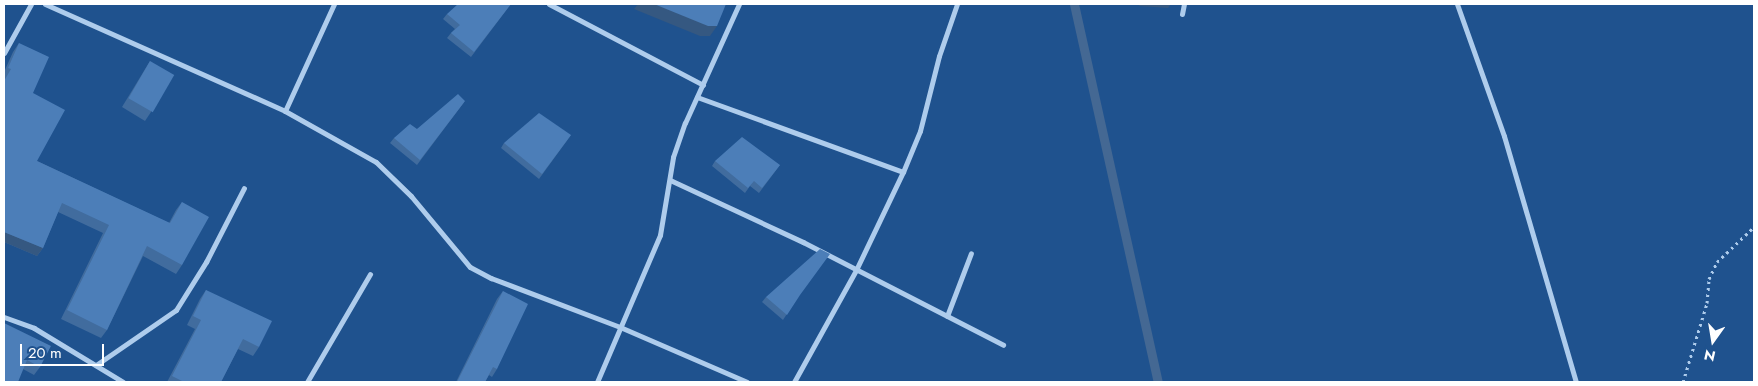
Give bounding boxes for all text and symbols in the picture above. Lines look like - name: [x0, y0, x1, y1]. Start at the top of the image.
- north arrow: [1688, 316, 1738, 366]
- scale bar: [22, 334, 106, 366]
- text: 20 m: [28, 342, 62, 364]
- text: N: [1702, 345, 1717, 367]

